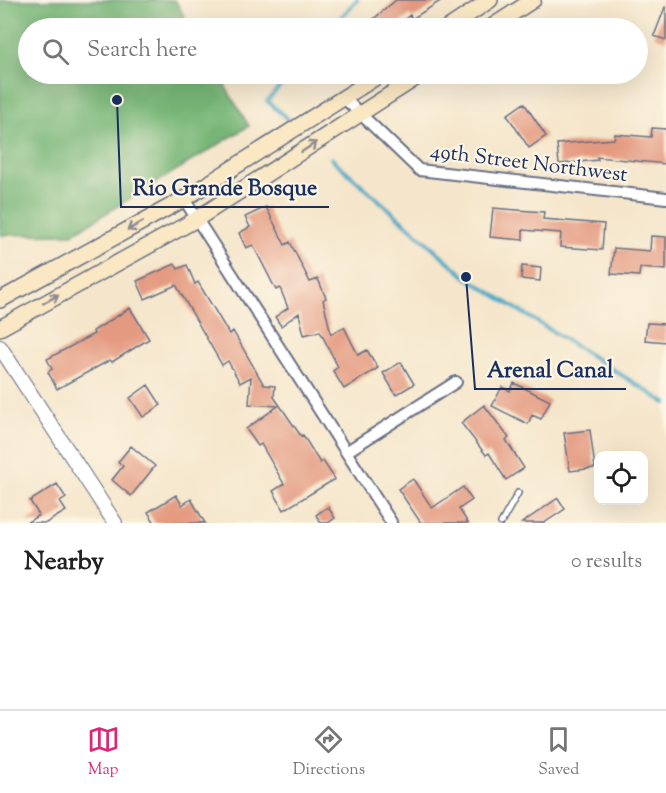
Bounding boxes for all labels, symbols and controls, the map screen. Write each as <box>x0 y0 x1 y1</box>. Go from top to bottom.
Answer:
search box <box>18 18 648 84</box>
icon: search <box>39 35 72 68</box>
text: Search here <box>87 35 197 67</box>
street label: 49th Street Northwest <box>428 137 629 191</box>
one-way arrow <box>300 140 317 152</box>
callout: Rio Grande Bosque <box>121 167 329 207</box>
text: Rio Grande Bosque <box>133 174 317 206</box>
one-way arrow <box>127 220 144 232</box>
one-way arrow <box>42 293 59 305</box>
callout: Arenal Canal <box>475 349 626 389</box>
text: Arenal Canal <box>487 356 614 388</box>
map controls <box>594 451 648 505</box>
button: locate <box>594 451 648 505</box>
text: Nearby <box>24 544 104 581</box>
text: 0 results <box>571 548 642 577</box>
tab: Map <box>87 723 120 782</box>
tab: Directions <box>293 723 365 782</box>
tab: Saved <box>538 723 579 782</box>

